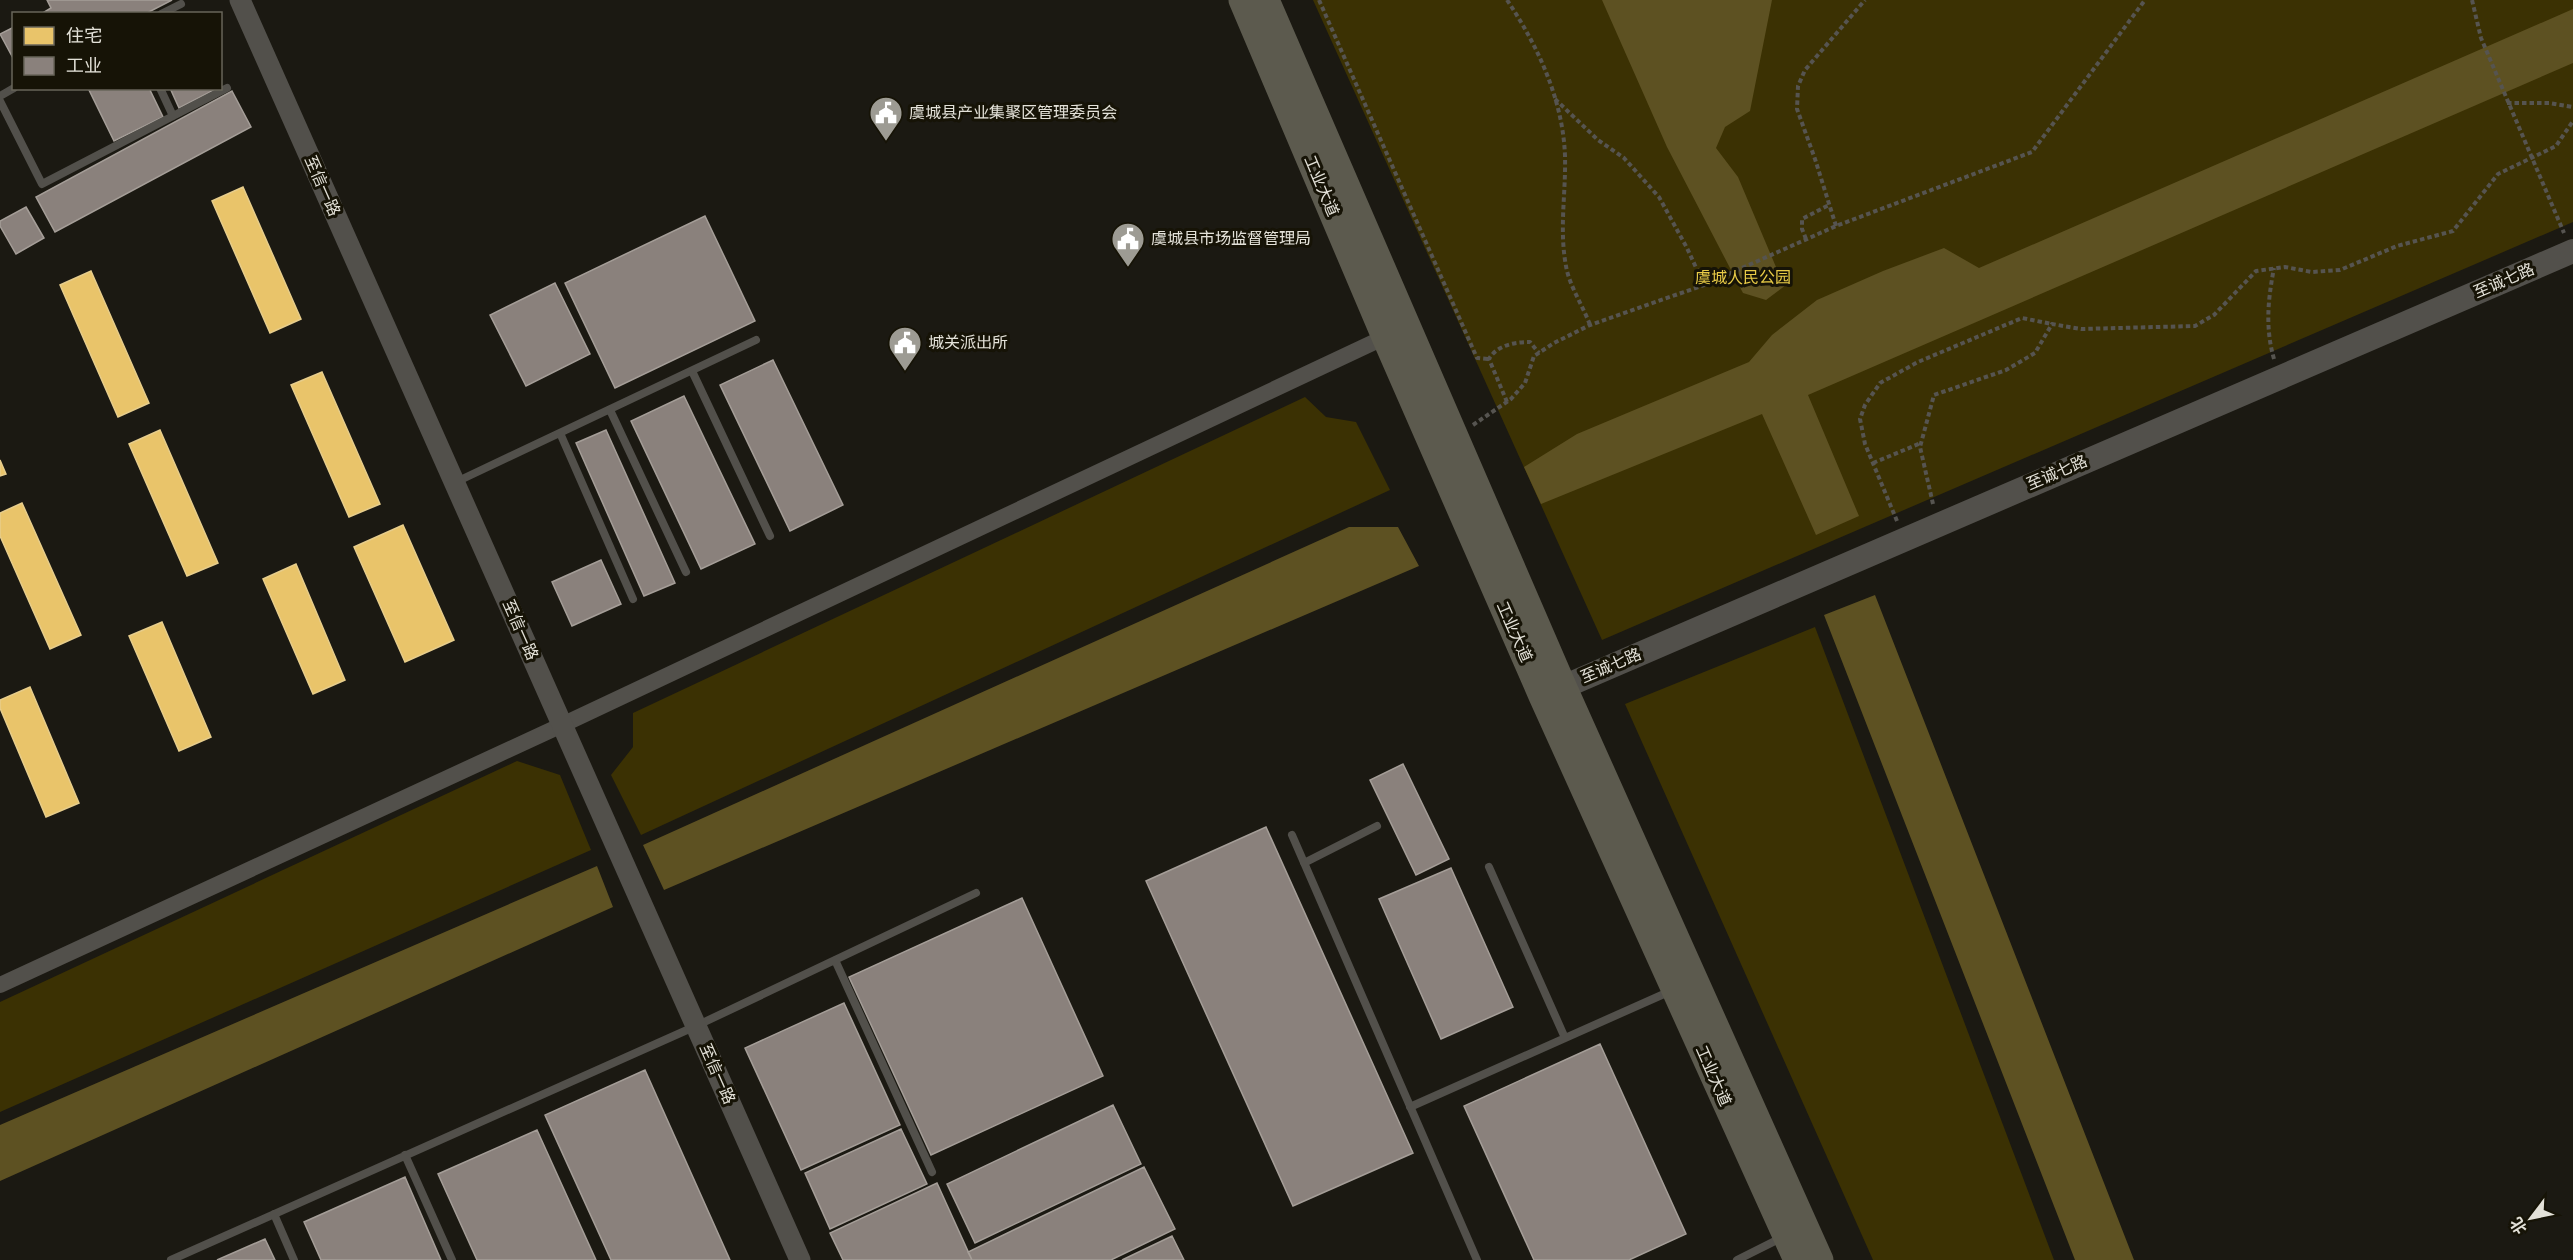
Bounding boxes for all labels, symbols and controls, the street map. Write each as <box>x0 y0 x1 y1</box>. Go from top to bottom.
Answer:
legend <box>12 12 222 90</box>
text: 住宅 <box>66 24 102 49</box>
text: 工业 <box>66 54 102 79</box>
public building icon: 虞城县产业集聚区管理委员会 <box>868 95 904 142</box>
place label: 虞城县产业集聚区管理委员会 <box>909 102 1117 124</box>
street label: 至信一路 <box>299 152 345 220</box>
street label: 工业大道 <box>1298 152 1344 220</box>
public building icon: 虞城县市场监督管理局 <box>1110 221 1146 268</box>
place label: 虞城县市场监督管理局 <box>1151 228 1311 250</box>
street label: 至诚七路 <box>2470 258 2538 304</box>
park label: 虞城人民公园 <box>1695 267 1791 289</box>
public building icon: 城关派出所 <box>887 325 923 372</box>
place label: 城关派出所 <box>928 332 1008 354</box>
street label: 至诚七路 <box>2023 450 2091 496</box>
street label: 至信一路 <box>497 596 543 664</box>
street label: 工业大道 <box>1491 598 1537 666</box>
street label: 至诚七路 <box>1577 643 1645 689</box>
street label: 至信一路 <box>694 1040 740 1108</box>
street label: 工业大道 <box>1690 1042 1736 1110</box>
north arrow <box>2501 1188 2561 1248</box>
text: 北 <box>2506 1213 2533 1238</box>

